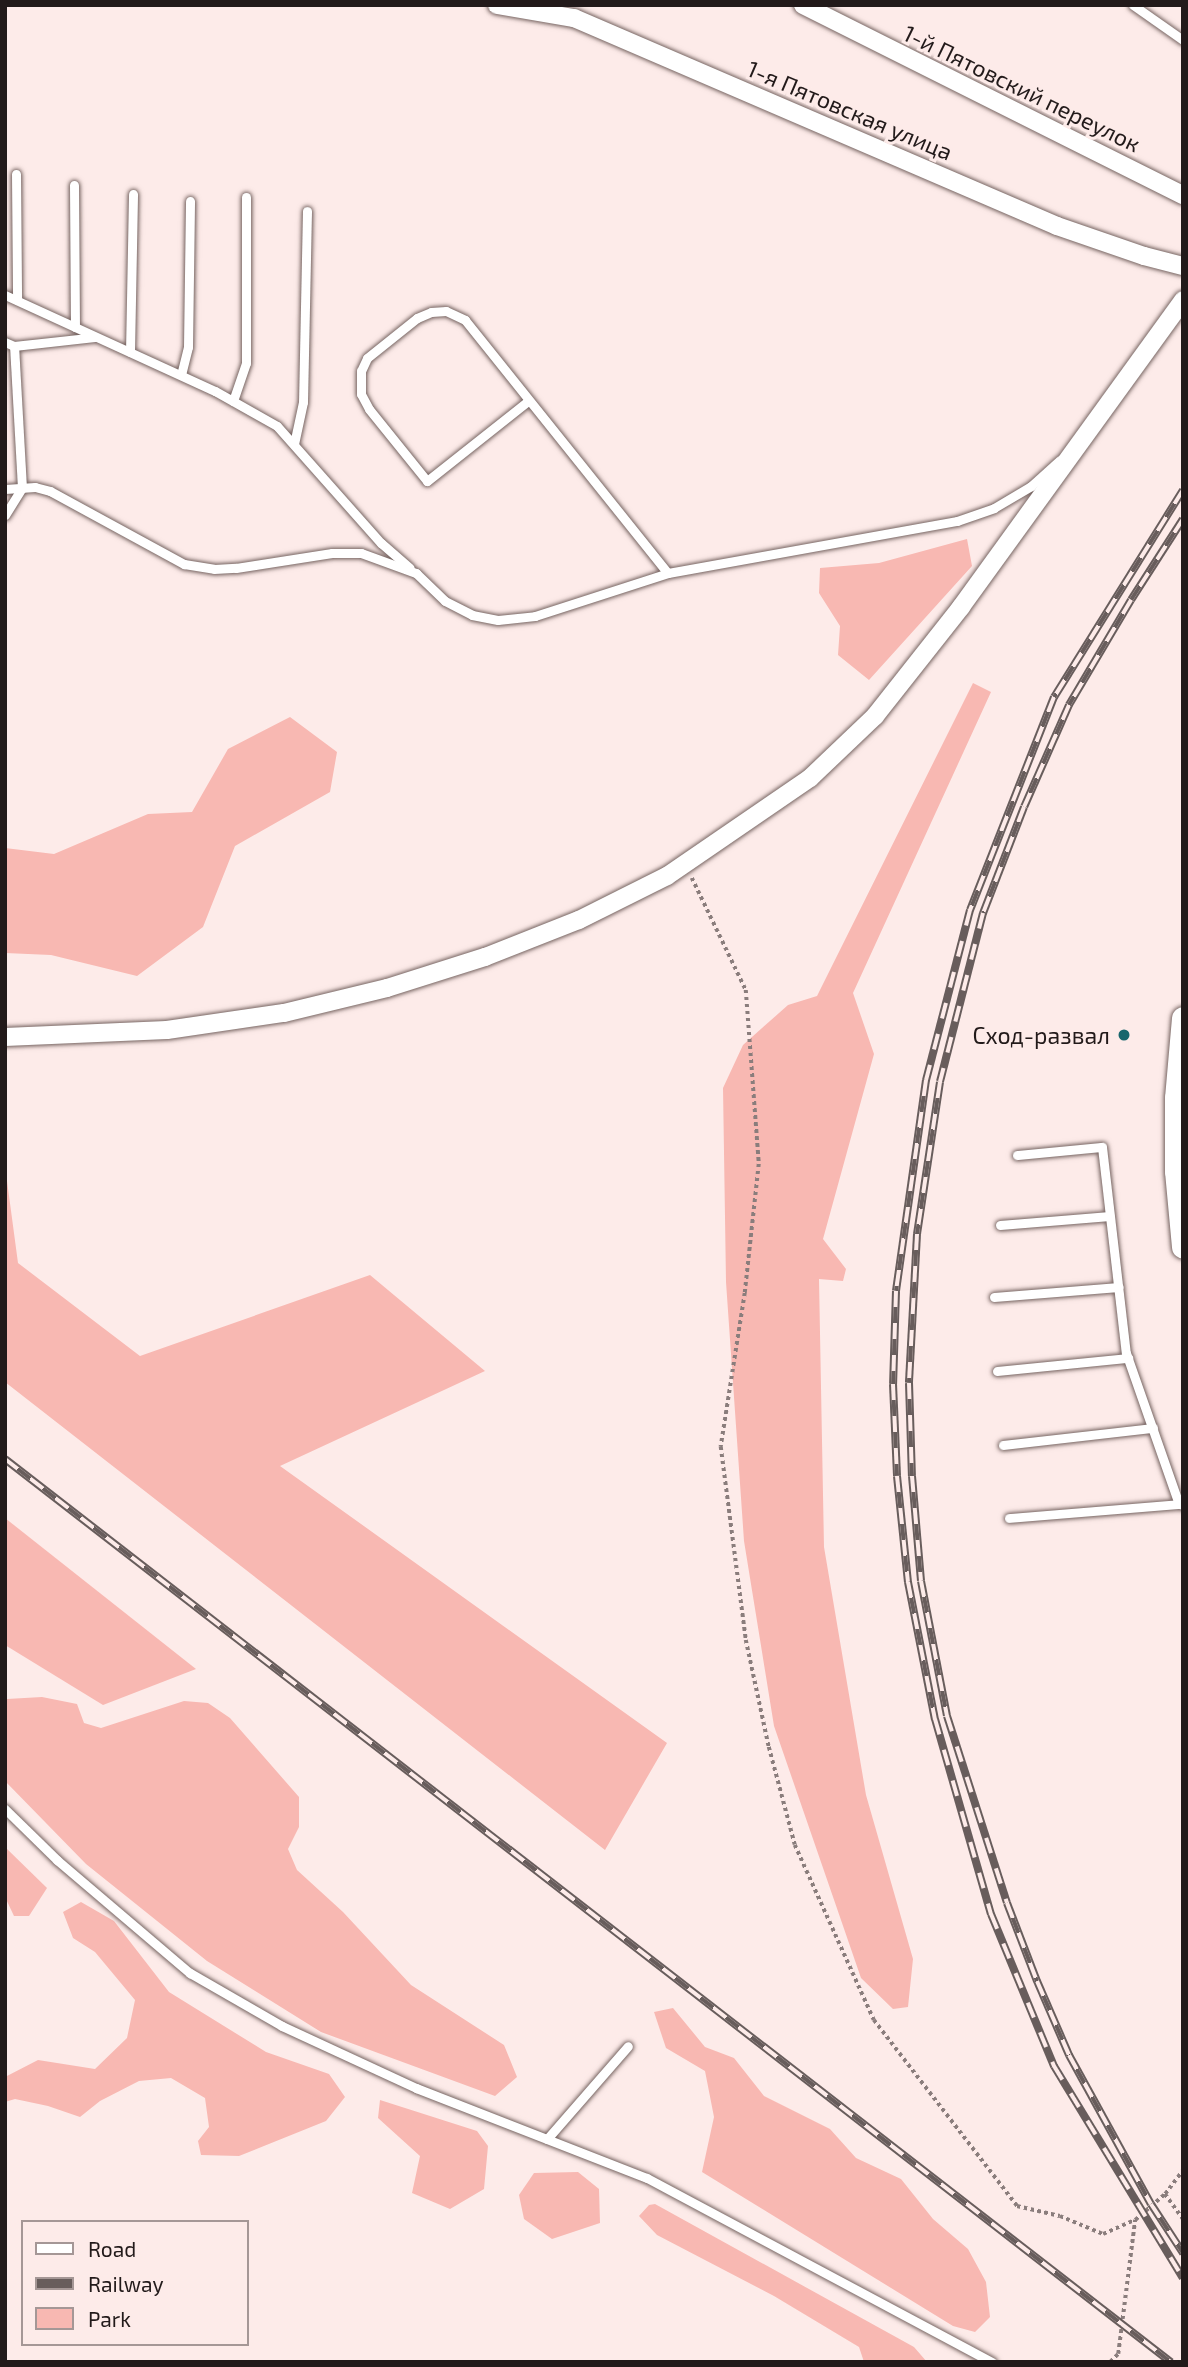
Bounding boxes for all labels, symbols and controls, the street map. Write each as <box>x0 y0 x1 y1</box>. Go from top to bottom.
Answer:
street label: 1-й Пятовский переулок <box>899 19 1145 157</box>
street label: 1-я Пятовская улица <box>743 54 957 166</box>
place label: Сход-развал <box>972 1021 1110 1049</box>
marker: Сход-развал <box>1116 1027 1132 1043</box>
legend <box>21 2220 248 2346</box>
text: Road <box>88 2236 136 2261</box>
text: Railway <box>88 2271 164 2296</box>
text: Park <box>88 2306 131 2331</box>

